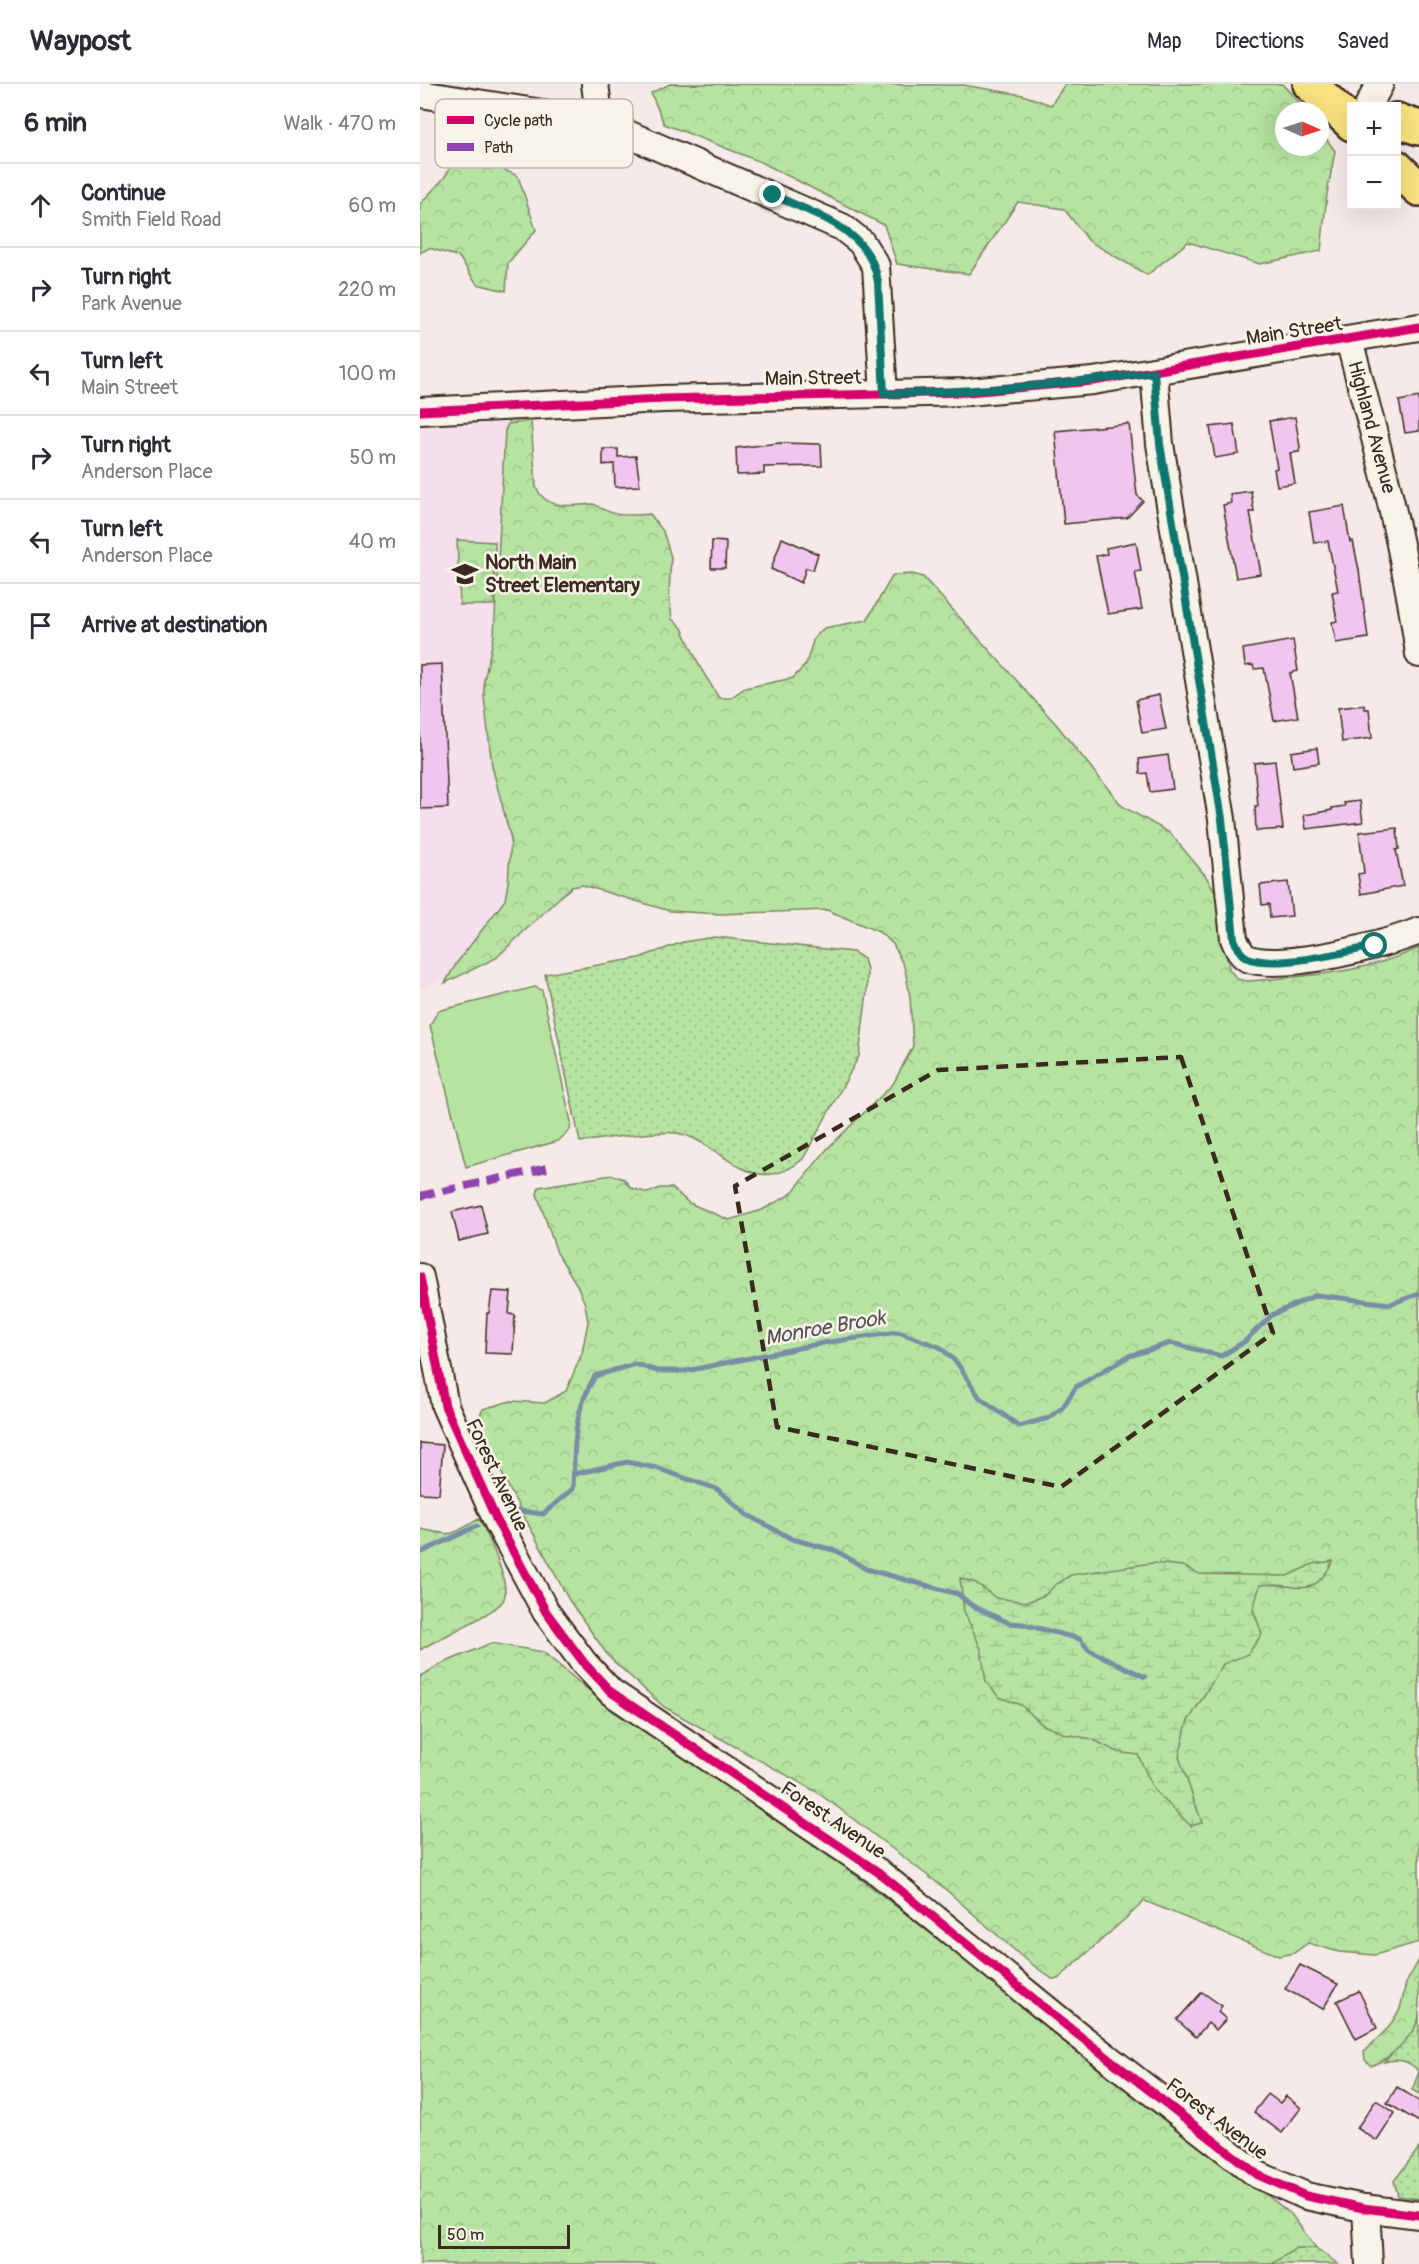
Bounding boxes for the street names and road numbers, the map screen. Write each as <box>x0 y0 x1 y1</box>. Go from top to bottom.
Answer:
street label: Main Street <box>1244 311 1345 351</box>
street label: Highland Avenue <box>1342 358 1402 496</box>
street label: Main Street <box>764 365 863 391</box>
street label: Forest Avenue <box>460 1415 534 1535</box>
street label: Forest Avenue <box>776 1776 890 1864</box>
street label: Forest Avenue <box>1161 2073 1273 2166</box>

